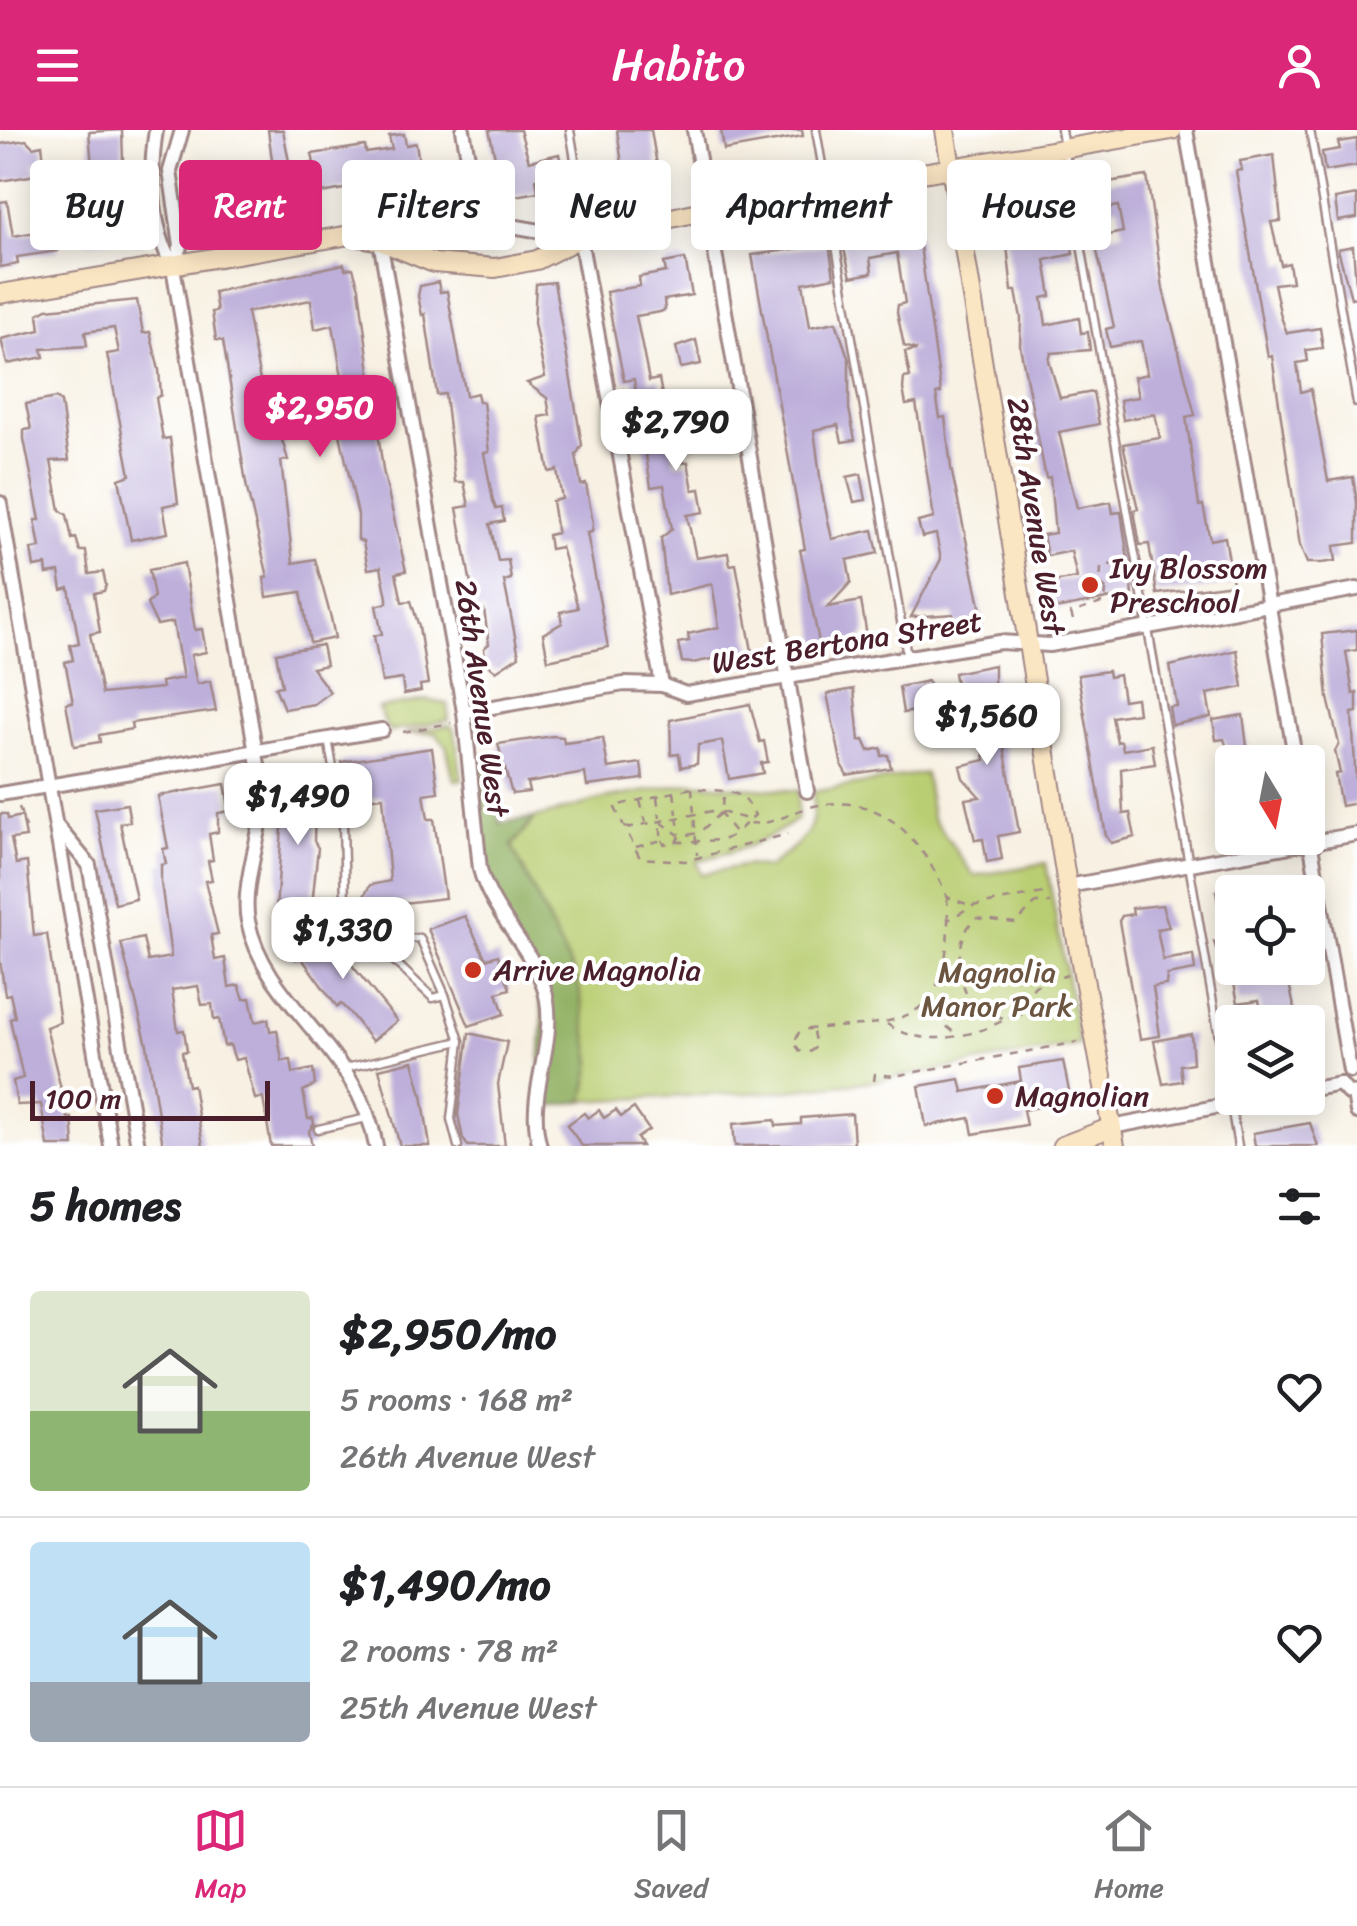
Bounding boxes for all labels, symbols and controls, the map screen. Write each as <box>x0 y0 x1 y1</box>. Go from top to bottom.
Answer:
text: Habito <box>612 25 745 105</box>
icon: menu <box>30 38 85 93</box>
icon: person <box>1272 38 1327 93</box>
chip: Buy <box>30 160 159 250</box>
chip: Rent <box>179 160 322 250</box>
chip: Filters <box>342 160 515 250</box>
chip: New <box>535 160 671 250</box>
chip: Apartment <box>691 160 927 250</box>
chip: House <box>947 160 1111 250</box>
pin: $2,950 <box>239 375 401 460</box>
text: $2,950 <box>266 379 374 436</box>
pin: $2,790 <box>595 389 757 474</box>
text: $2,790 <box>623 393 729 450</box>
street label: 28th Avenue West <box>991 393 1082 641</box>
place label: Ivy Blossom Preschool <box>1109 541 1268 629</box>
marker: Ivy Blossom Preschool <box>1079 574 1101 596</box>
street label: 26th Avenue West <box>439 576 526 822</box>
street label: West Bertona Street <box>708 594 986 690</box>
pin: $1,560 <box>906 683 1068 768</box>
text: $1,560 <box>936 687 1038 744</box>
north arrow <box>1215 745 1325 855</box>
map controls <box>1215 745 1325 1115</box>
pin: $1,490 <box>217 763 379 848</box>
text: $1,490 <box>246 767 350 824</box>
button: locate <box>1215 875 1325 985</box>
pin: $1,330 <box>262 897 424 982</box>
text: $1,330 <box>293 901 393 958</box>
place label: Arrive Magnolia <box>492 943 701 997</box>
park label: Magnolia Manor Park <box>921 945 1074 1033</box>
marker: Arrive Magnolia <box>462 959 484 981</box>
button: layers <box>1215 1005 1325 1115</box>
place label: Magnolian <box>1015 1069 1149 1123</box>
text: 100 m <box>45 1074 121 1123</box>
scale bar <box>30 1076 270 1120</box>
marker: Magnolian <box>984 1085 1006 1107</box>
text: 5 homes <box>30 1169 181 1243</box>
icon: filters <box>1272 1179 1327 1234</box>
text: $2,950/mo <box>340 1297 556 1371</box>
icon: home <box>110 1331 230 1451</box>
icon: heart <box>1272 1364 1327 1419</box>
text: 5 rooms · 168 m² <box>340 1371 573 1428</box>
text: 26th Avenue West <box>340 1428 595 1485</box>
text: $1,490/mo <box>340 1548 551 1622</box>
icon: home <box>110 1582 230 1702</box>
icon: heart <box>1272 1615 1327 1670</box>
text: 2 rooms · 78 m² <box>340 1622 558 1679</box>
text: 25th Avenue West <box>340 1679 596 1736</box>
tab: Map <box>193 1803 248 1912</box>
tab: Saved <box>634 1803 708 1912</box>
tab: Home <box>1094 1803 1164 1912</box>

